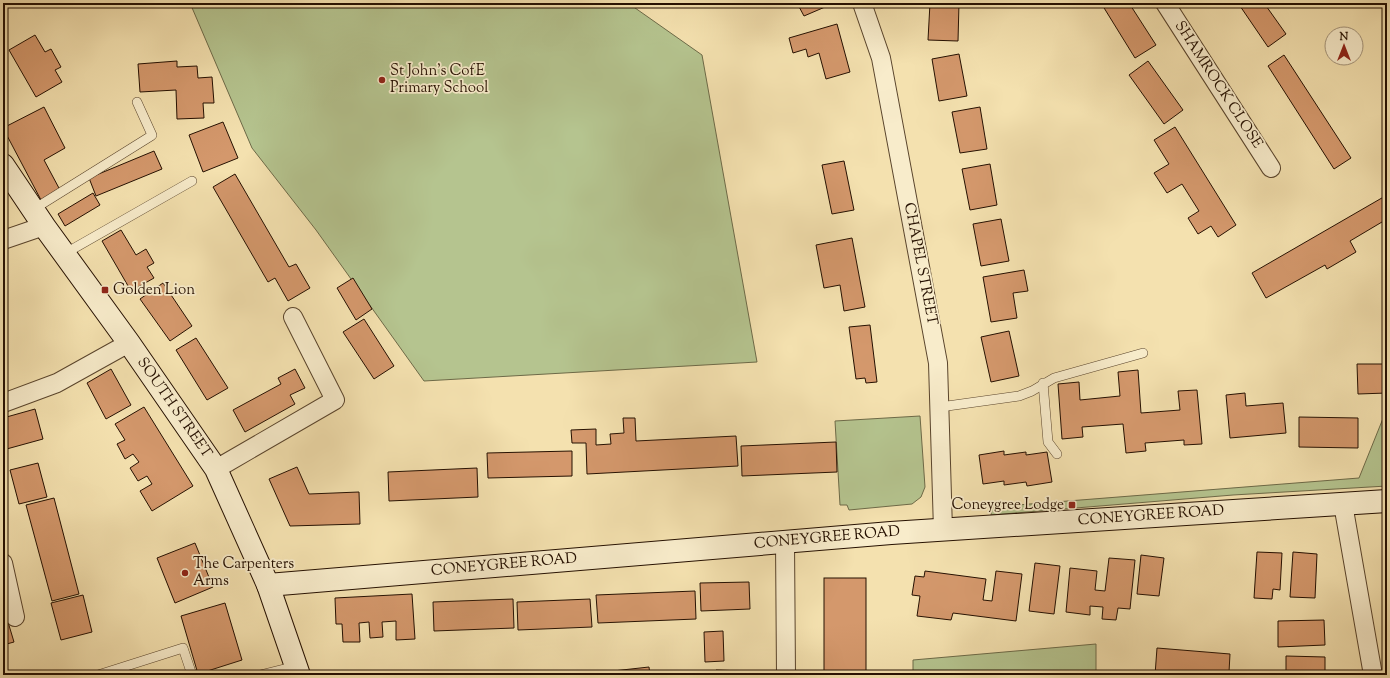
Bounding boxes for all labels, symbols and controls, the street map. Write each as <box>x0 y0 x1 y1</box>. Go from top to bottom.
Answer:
street label: SHAMROCK CLOSE <box>1169 17 1267 153</box>
north arrow <box>1324 26 1364 66</box>
text: N <box>1339 29 1349 45</box>
place label: St John's CofE Primary School <box>390 61 488 99</box>
marker: St John's CofE Primary School <box>377 75 387 85</box>
street label: CHAPEL STREET <box>898 201 942 328</box>
place label: Golden Lion <box>113 280 195 301</box>
marker: Golden Lion <box>100 285 110 295</box>
street label: SOUTH STREET <box>131 353 217 463</box>
place label: Coneygree Lodge <box>952 495 1064 516</box>
marker: Coneygree Lodge <box>1067 500 1077 510</box>
street label: CONEYGREE ROAD <box>1077 500 1225 532</box>
street label: CONEYGREE ROAD <box>753 521 901 555</box>
street label: CONEYGREE ROAD <box>430 548 578 582</box>
place label: The Carpenters Arms <box>193 554 294 592</box>
marker: The Carpenters Arms <box>180 568 190 578</box>

